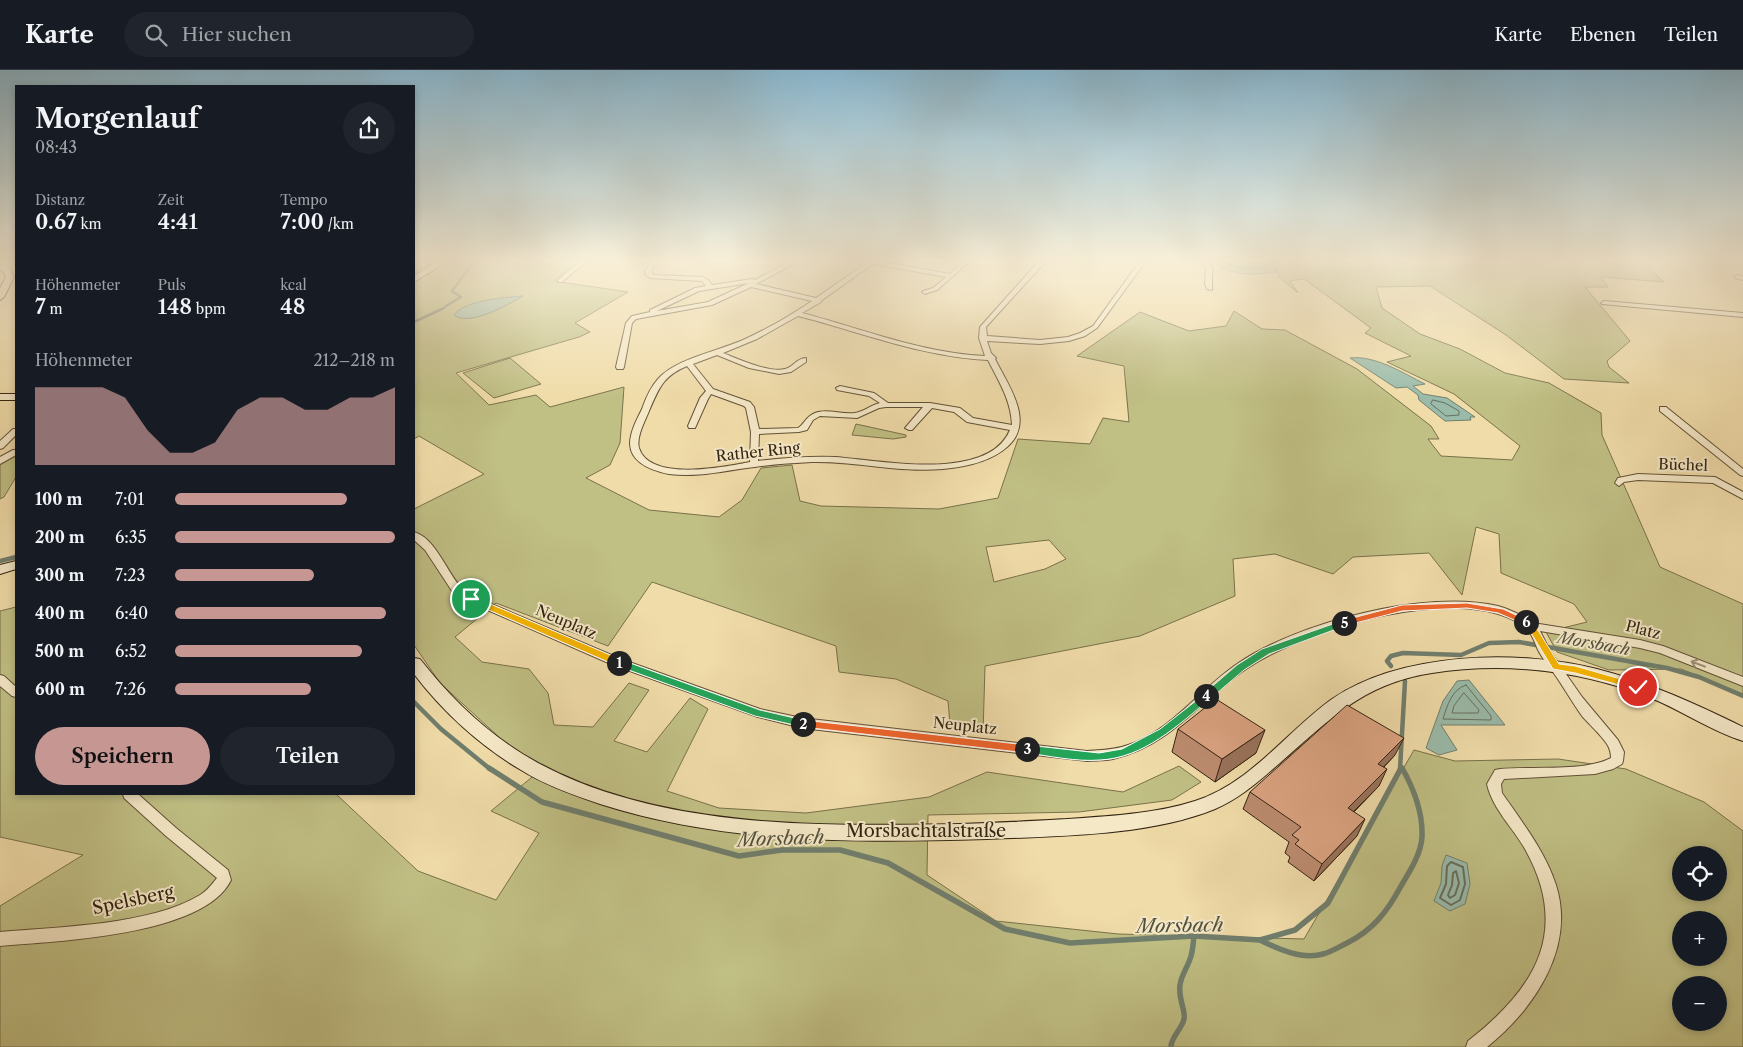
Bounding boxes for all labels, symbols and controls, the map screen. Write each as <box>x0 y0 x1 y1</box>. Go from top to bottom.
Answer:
search box <box>124 12 474 57</box>
text: Karte <box>25 20 94 49</box>
icon: search <box>142 21 170 49</box>
text: Hier suchen <box>182 23 292 46</box>
text: Karte <box>1494 24 1542 46</box>
text: Ebenen <box>1570 24 1636 46</box>
text: Teilen <box>1664 24 1718 46</box>
text: Morgenlauf <box>35 101 199 135</box>
button: share <box>343 102 395 154</box>
text: 08:43 <box>35 137 77 157</box>
text: Distanz <box>35 191 85 209</box>
text: Zeit <box>158 191 184 209</box>
text: Tempo <box>280 191 328 209</box>
text: 0.67 <box>35 209 77 234</box>
text: 4:41 <box>158 209 198 234</box>
text: 7:00 <box>280 209 324 234</box>
text: km <box>77 215 102 233</box>
text: /km <box>324 215 354 233</box>
text: Höhenmeter <box>35 276 120 294</box>
text: Puls <box>158 276 186 294</box>
text: kcal <box>280 276 307 294</box>
text: 7 <box>35 294 46 319</box>
text: 148 <box>158 294 192 319</box>
text: 48 <box>280 294 305 319</box>
text: m <box>46 300 63 318</box>
text: bpm <box>192 300 226 318</box>
text: Höhenmeter <box>35 350 132 370</box>
text: 212–218 m <box>313 350 395 370</box>
street label: Rather Ring <box>715 438 801 465</box>
street label: Büchel <box>1658 454 1709 475</box>
text: 100 m <box>35 489 82 509</box>
text: 7:01 <box>115 489 144 509</box>
text: 200 m <box>35 527 85 547</box>
text: 6:35 <box>115 527 146 547</box>
text: 300 m <box>35 565 84 585</box>
text: 7:23 <box>115 565 145 585</box>
pin <box>450 578 492 620</box>
icon: arrive <box>457 585 485 613</box>
street label: Neuplatz <box>533 600 600 643</box>
text: 400 m <box>35 603 85 623</box>
text: 6:40 <box>115 603 148 623</box>
pin: 5 <box>1332 610 1356 636</box>
pin: 6 <box>1514 610 1538 634</box>
text: 6 <box>1522 613 1531 631</box>
text: 5 <box>1341 614 1348 632</box>
street label: Platz <box>1624 616 1663 643</box>
water label: Morsbach <box>1554 626 1632 659</box>
text: 500 m <box>35 641 84 661</box>
text: 6:52 <box>115 641 147 661</box>
pin: 1 <box>606 650 632 676</box>
text: 1 <box>616 654 623 672</box>
one-way arrow <box>1691 659 1706 668</box>
pin <box>1617 666 1659 708</box>
icon: check <box>1624 673 1652 701</box>
text: 600 m <box>35 679 85 699</box>
text: 7:26 <box>115 679 146 699</box>
pin: 4 <box>1194 684 1218 708</box>
text: 4 <box>1202 687 1211 705</box>
pin: 2 <box>790 712 816 736</box>
street label: Neuplatz <box>932 713 998 738</box>
text: 2 <box>799 715 808 733</box>
button: Speichern <box>35 727 210 785</box>
button: Teilen <box>220 727 395 785</box>
pin: 3 <box>1014 736 1040 762</box>
text: 3 <box>1024 740 1031 758</box>
street label: Morsbachtalstraße <box>846 820 1006 842</box>
water label: Morsbach <box>735 825 825 852</box>
map controls <box>1672 846 1727 1031</box>
button: locate <box>1672 846 1727 901</box>
street label: Spelsberg <box>90 881 176 919</box>
button: + <box>1672 911 1727 966</box>
water label: Morsbach <box>1134 913 1224 938</box>
button: − <box>1672 976 1727 1031</box>

